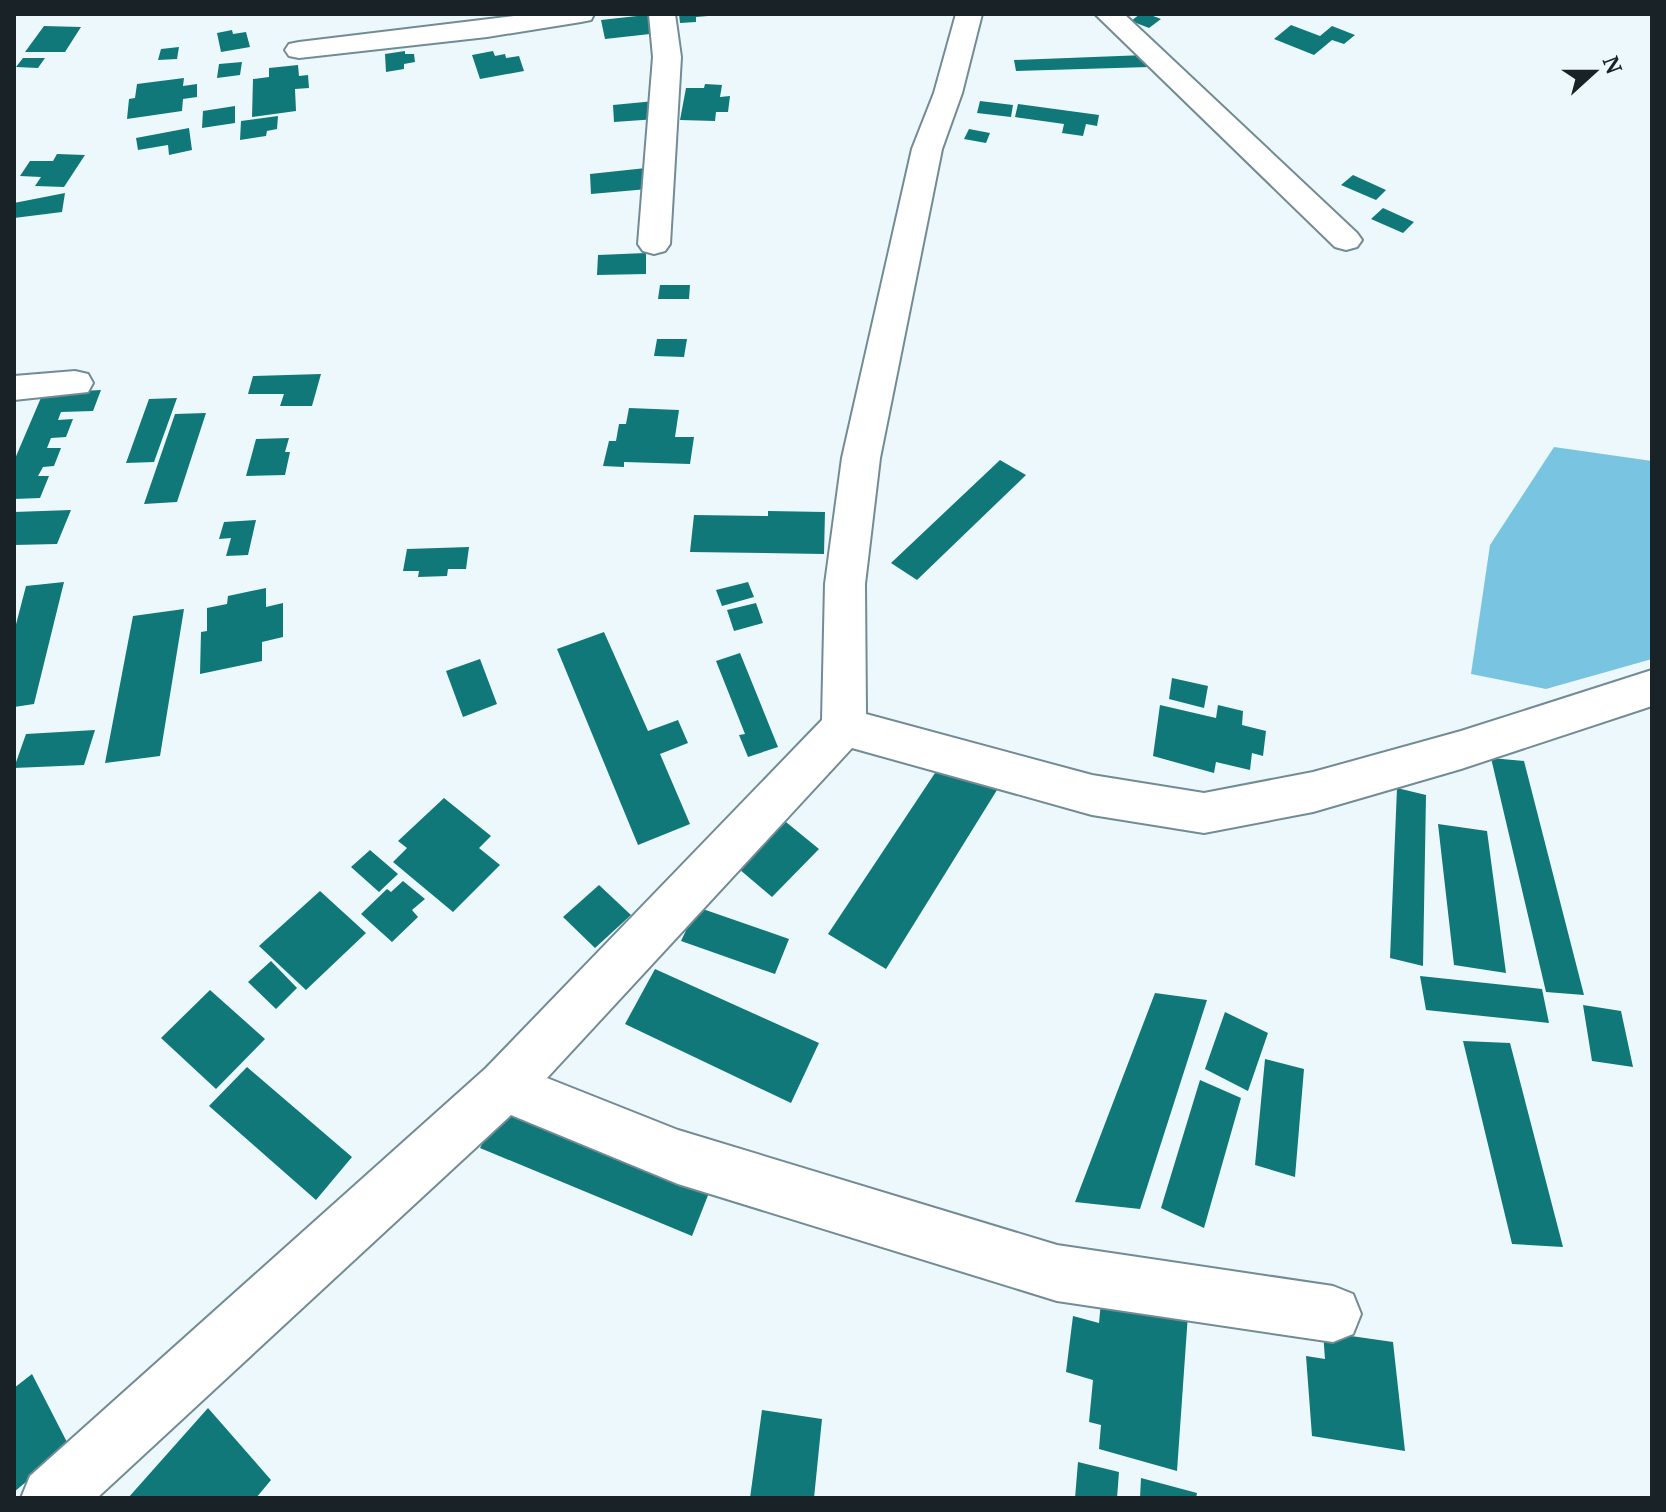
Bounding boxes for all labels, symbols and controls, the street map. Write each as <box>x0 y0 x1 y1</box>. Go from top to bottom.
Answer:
north arrow <box>1554 32 1634 112</box>
text: N <box>1597 52 1630 78</box>

